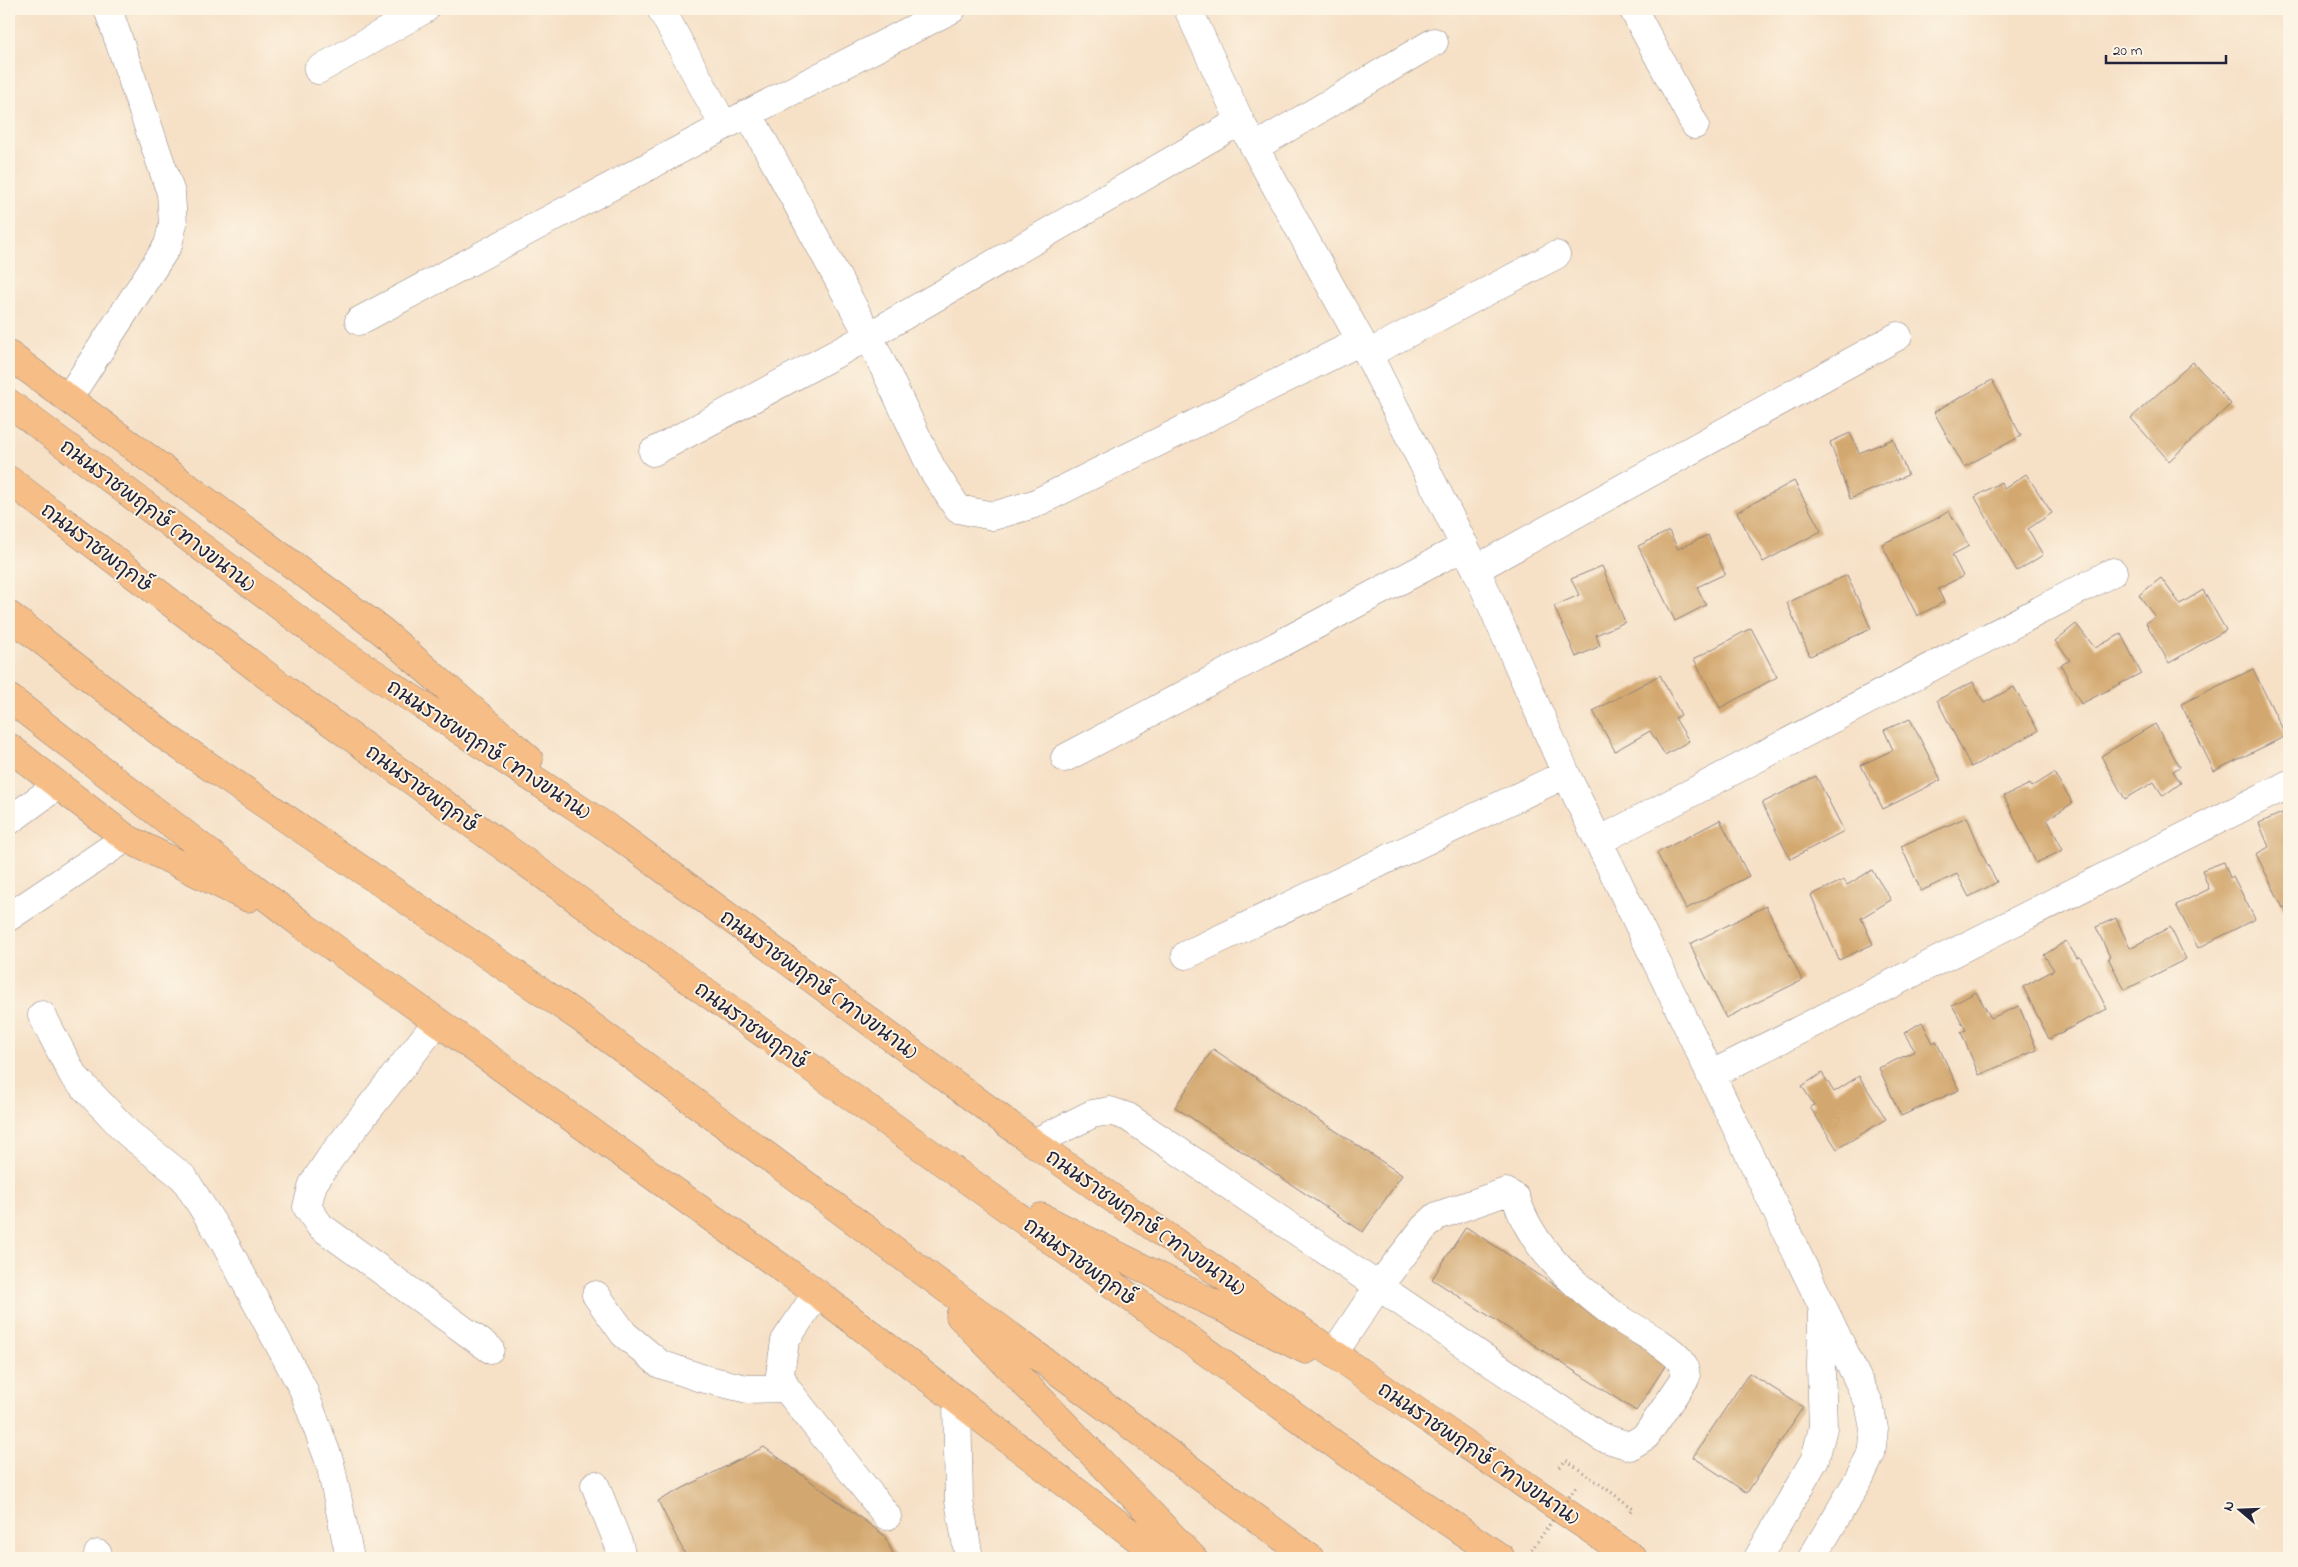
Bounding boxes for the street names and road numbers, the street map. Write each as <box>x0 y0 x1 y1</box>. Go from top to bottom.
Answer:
street label: ถนนราชพฤกษ์ (ทางขนาน) <box>55 433 261 597</box>
street label: ถนนราชพฤกษ์ <box>36 497 158 597</box>
street label: ถนนราชพฤกษ์ (ทางขนาน) <box>382 674 596 824</box>
street label: ถนนราชพฤกษ์ <box>361 739 483 837</box>
street label: ถนนราชพฤกษ์ (ทางขนาน) <box>715 904 923 1064</box>
street label: ถนนราชพฤกษ์ <box>690 976 812 1074</box>
street label: ถนนราชพฤกษ์ (ทางขนาน) <box>1041 1143 1251 1301</box>
street label: ถนนราชพฤกษ์ <box>1019 1212 1141 1310</box>
street label: ถนนราชพฤกษ์ (ทางขนาน) <box>1371 1376 1585 1534</box>

